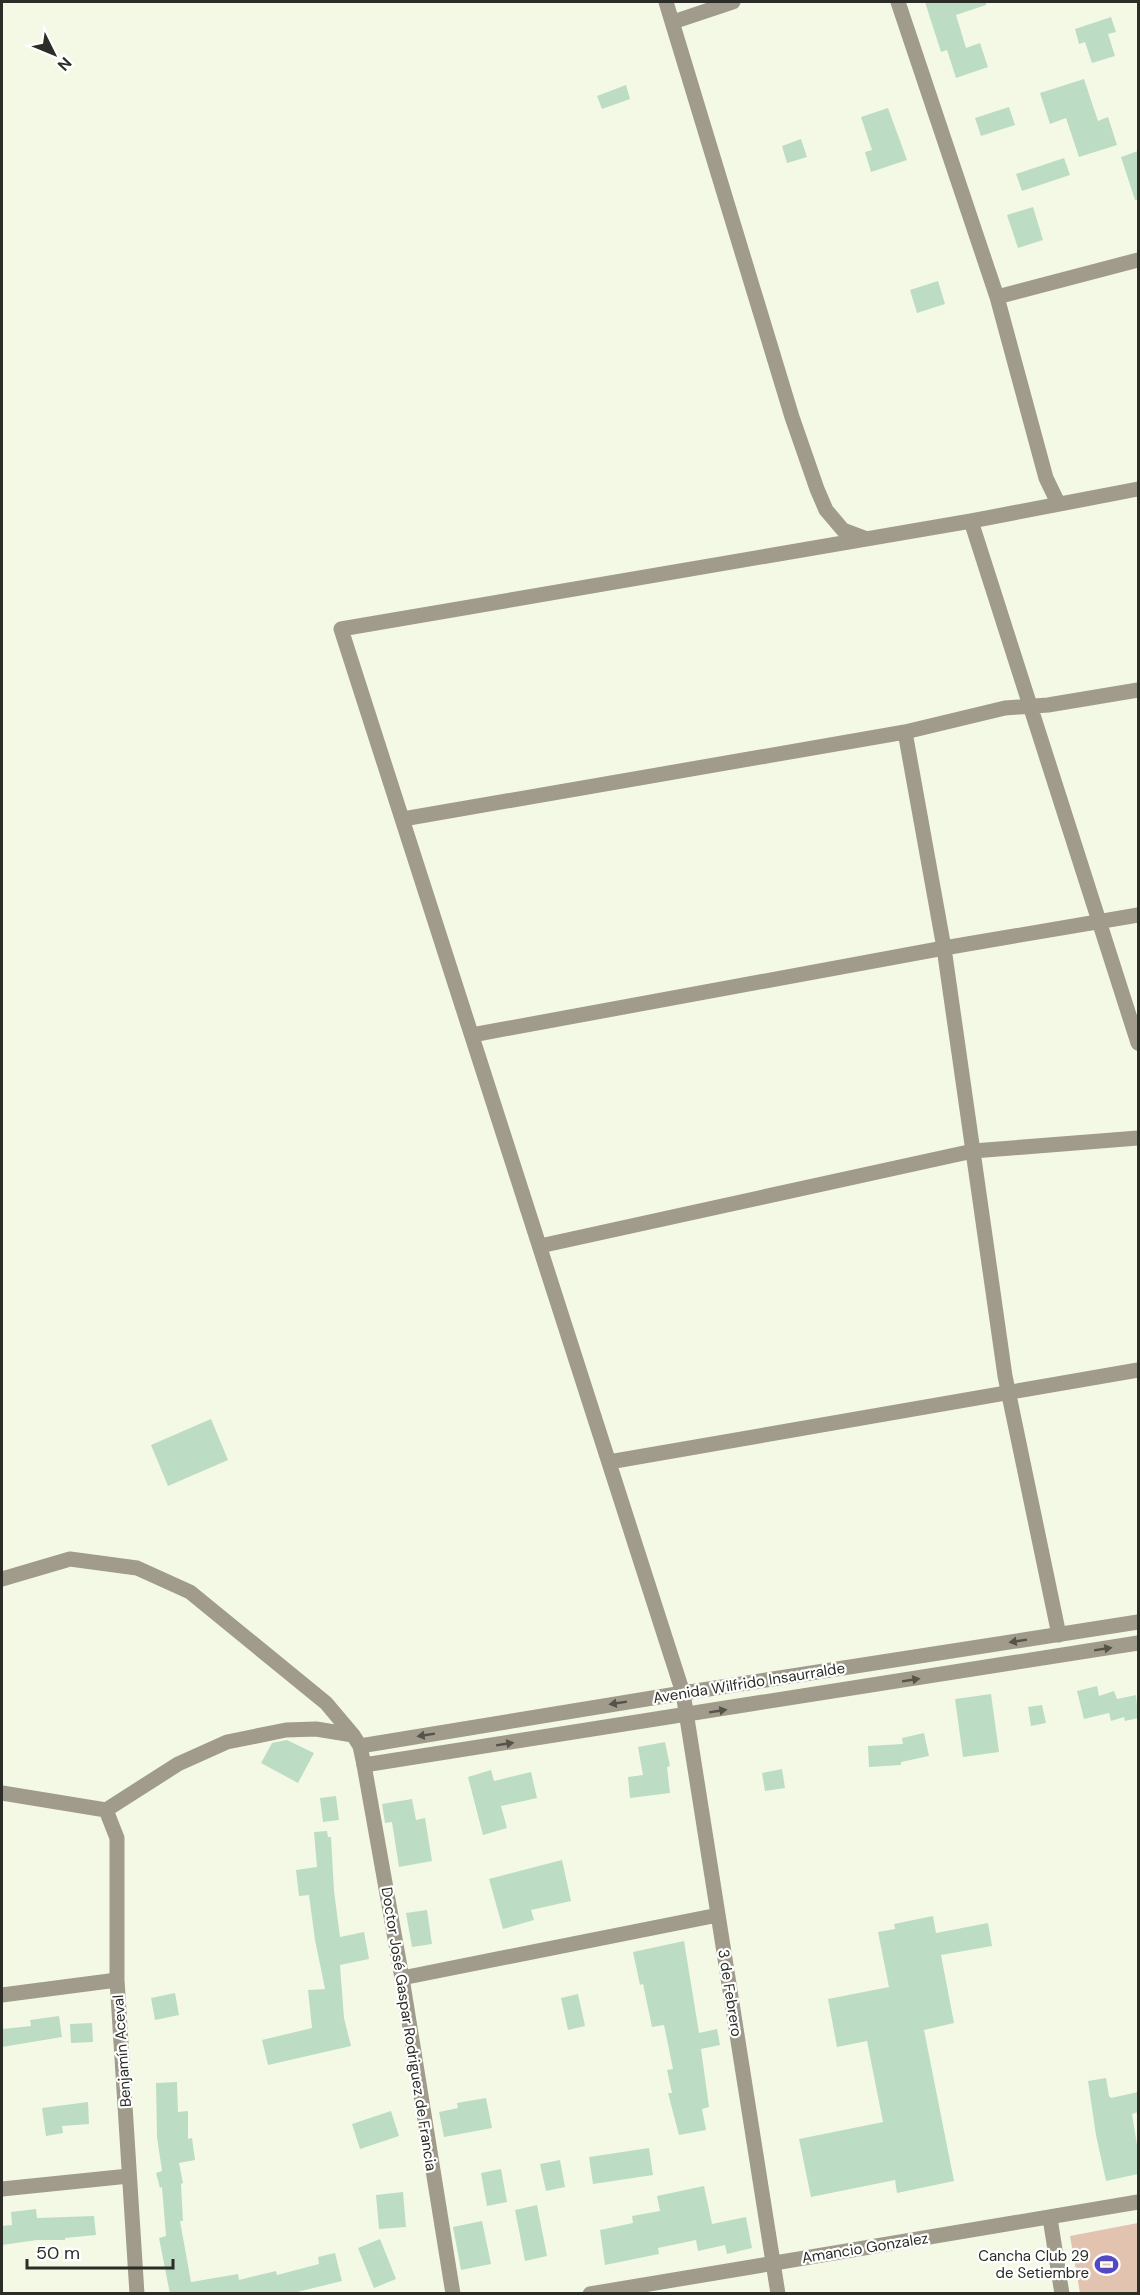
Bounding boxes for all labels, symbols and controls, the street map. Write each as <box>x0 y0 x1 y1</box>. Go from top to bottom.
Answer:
north arrow <box>24 24 84 84</box>
text: N <box>53 52 76 75</box>
one-way arrow <box>1009 1637 1028 1646</box>
one-way arrow <box>1094 1644 1113 1653</box>
street label: Avenida Wilfrido Insaurralde <box>652 1658 846 1708</box>
one-way arrow <box>902 1675 921 1684</box>
one-way arrow <box>609 1699 628 1708</box>
one-way arrow <box>709 1706 728 1715</box>
one-way arrow <box>416 1731 435 1740</box>
one-way arrow <box>496 1739 515 1748</box>
street label: Doctor José Gaspar Rodriguez de Francia <box>377 1886 441 2172</box>
street label: 3 de Febrero <box>713 1948 747 2038</box>
street label: Benjamín Aceval <box>108 1994 136 2108</box>
street label: Amancio Gonzalez <box>800 2228 930 2268</box>
scale bar <box>27 2232 172 2270</box>
text: 50 m <box>36 2241 80 2265</box>
place label: Cancha Club 29 de Setiembre <box>978 2246 1089 2283</box>
sports icon: Cancha Club 29 de Setiembre <box>1094 2252 1120 2278</box>

